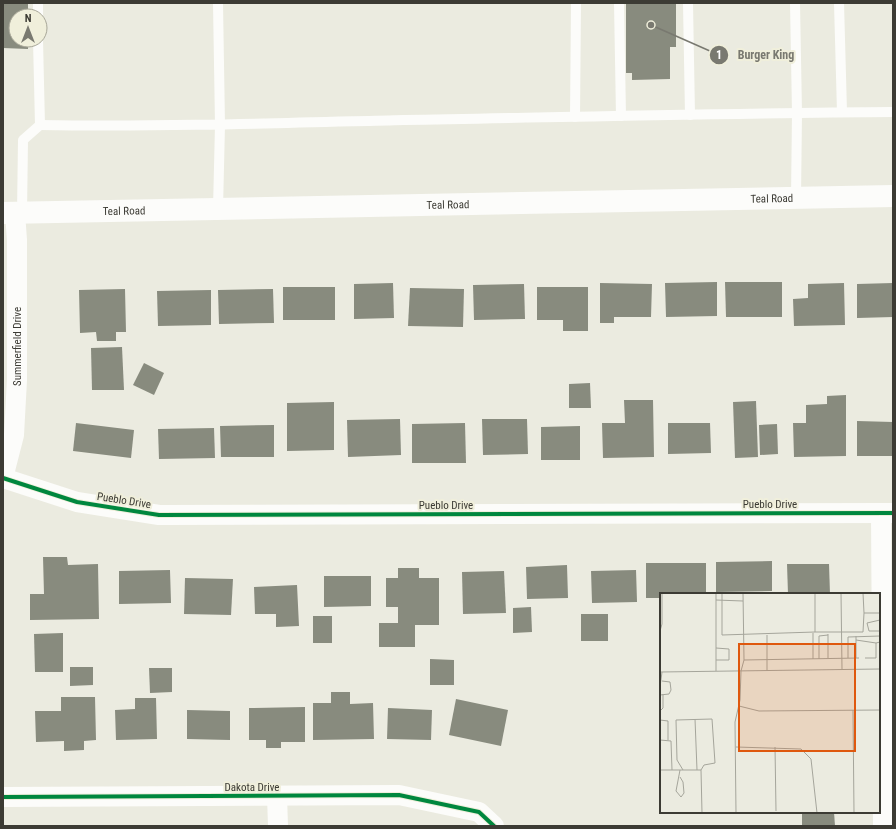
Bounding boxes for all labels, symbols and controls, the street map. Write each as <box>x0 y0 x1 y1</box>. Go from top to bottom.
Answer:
north arrow <box>8 8 48 48</box>
text: N <box>25 12 32 25</box>
callout: Burger King <box>709 43 802 67</box>
text: 1 <box>716 48 722 62</box>
text: Burger King <box>738 48 794 62</box>
street label: Teal Road <box>750 192 793 206</box>
street label: Teal Road <box>426 198 469 212</box>
street label: Teal Road <box>102 204 146 218</box>
street label: Summerfield Drive <box>11 307 24 386</box>
street label: Pueblo Drive <box>96 490 152 511</box>
street label: Pueblo Drive <box>743 498 797 511</box>
street label: Pueblo Drive <box>419 499 473 512</box>
inset map <box>660 593 880 813</box>
street label: Dakota Drive <box>224 781 280 794</box>

